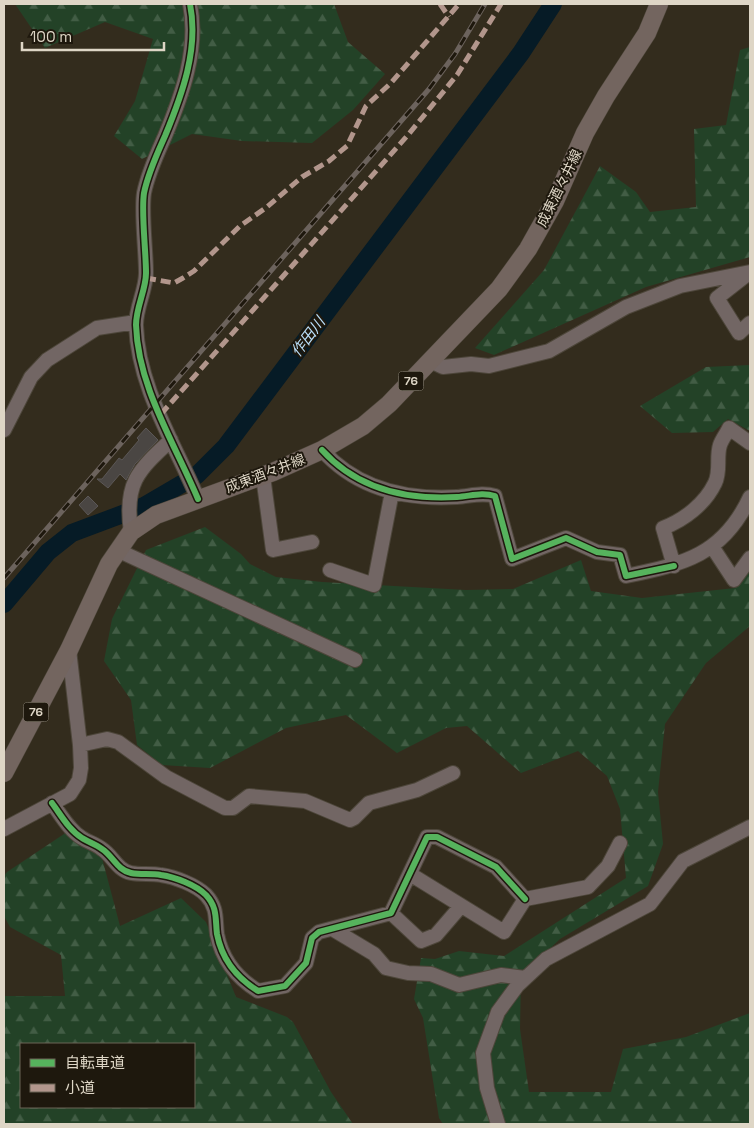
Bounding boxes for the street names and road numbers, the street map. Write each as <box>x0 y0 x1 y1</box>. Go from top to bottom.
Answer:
street label: 成東酒々井線 <box>532 146 586 230</box>
road number: 76 <box>398 372 424 391</box>
street label: 成東酒々井線 <box>223 450 307 496</box>
road number: 76 <box>24 702 48 722</box>

